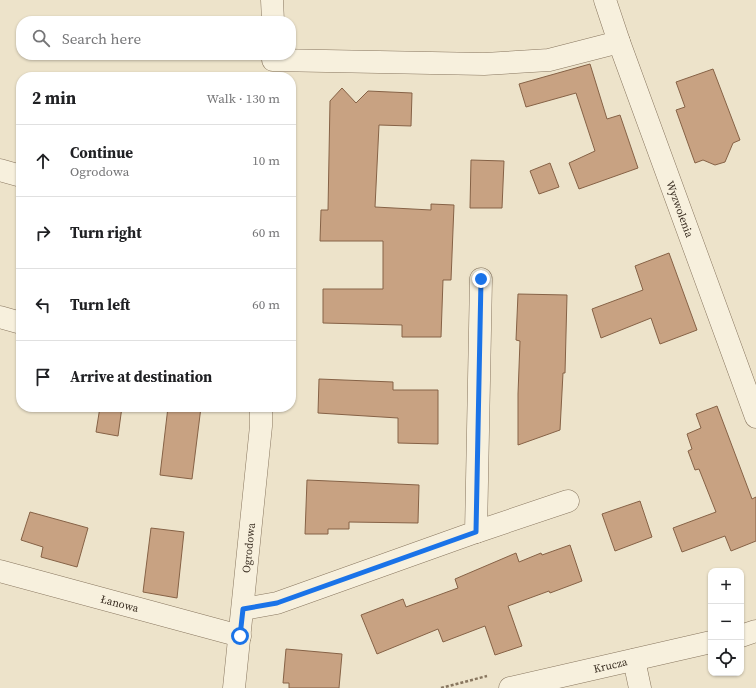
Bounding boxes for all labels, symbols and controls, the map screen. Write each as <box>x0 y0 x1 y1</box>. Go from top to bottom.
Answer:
search box <box>16 16 296 60</box>
icon: search <box>30 27 52 49</box>
text: Search here <box>62 28 141 49</box>
text: 2 min <box>32 86 76 110</box>
text: Walk · 130 m <box>207 90 280 107</box>
text: Continue <box>70 142 133 163</box>
icon: ahead <box>32 150 54 172</box>
text: 10 m <box>252 152 280 169</box>
text: Ogrodowa <box>70 163 129 180</box>
street label: Wyzwolenia <box>662 179 697 240</box>
icon: right <box>32 222 54 244</box>
text: Turn right <box>70 222 142 243</box>
text: 60 m <box>252 224 280 241</box>
route end <box>472 270 490 288</box>
icon: left <box>32 294 54 316</box>
text: Turn left <box>70 294 130 315</box>
text: 60 m <box>252 296 280 313</box>
icon: arrive <box>32 366 54 388</box>
text: Arrive at destination <box>70 366 212 387</box>
street label: Ogrodowa <box>239 522 259 574</box>
map controls <box>708 568 744 676</box>
button: + <box>708 568 744 604</box>
street label: Łanowa <box>99 592 141 616</box>
button: − <box>708 604 744 640</box>
route start <box>231 627 249 645</box>
button: locate <box>708 640 744 676</box>
street label: Krucza <box>592 654 629 677</box>

